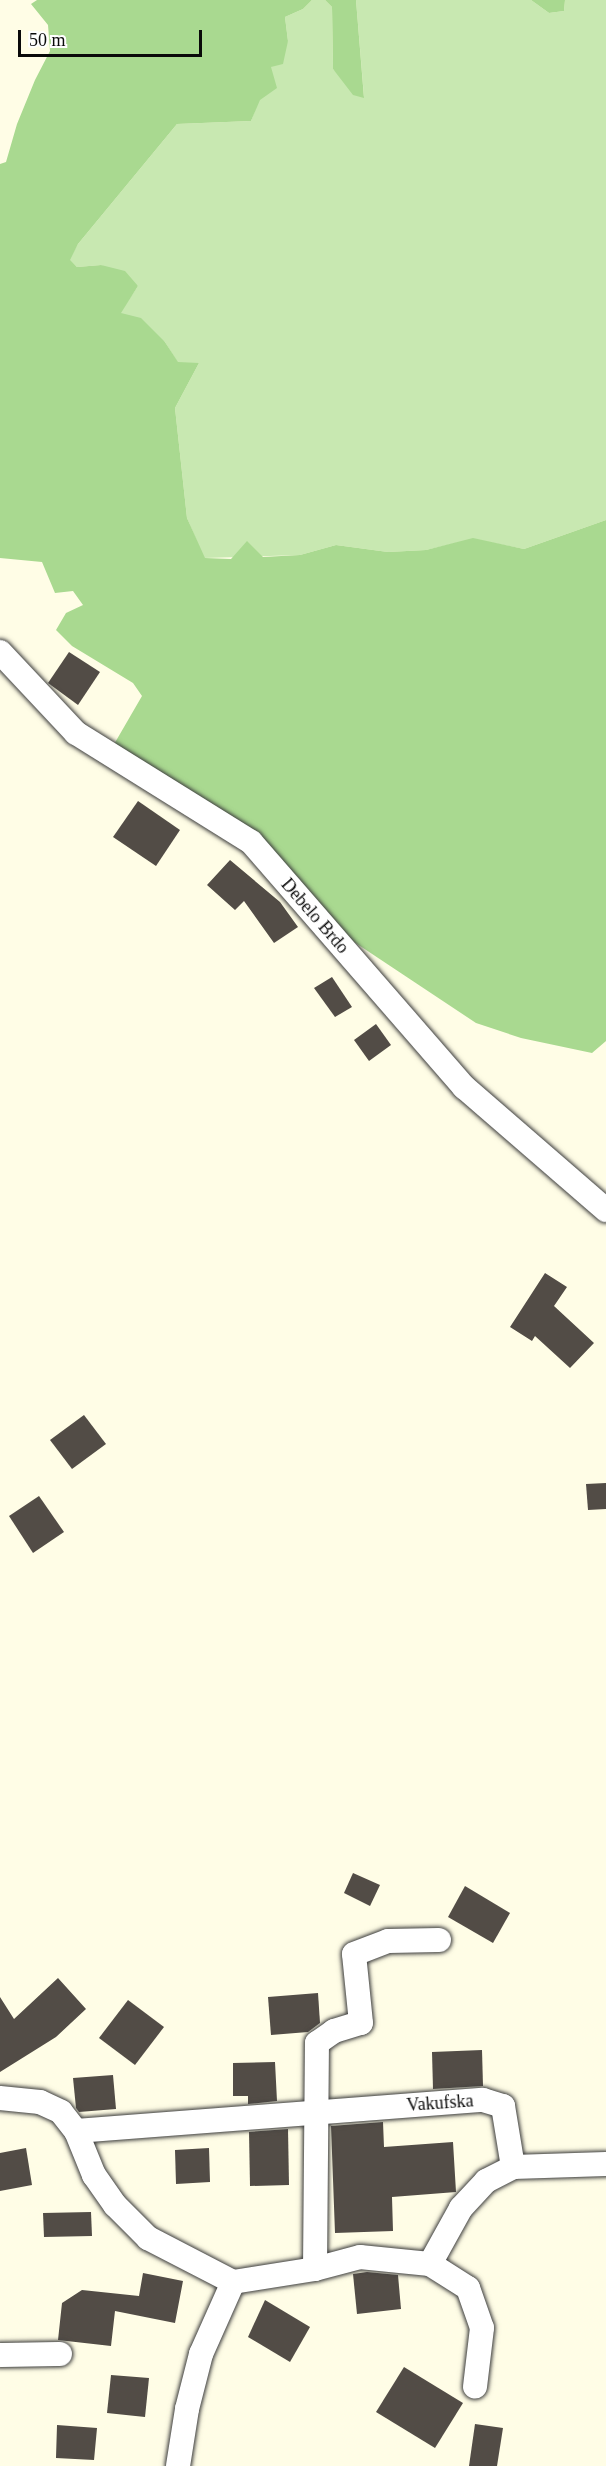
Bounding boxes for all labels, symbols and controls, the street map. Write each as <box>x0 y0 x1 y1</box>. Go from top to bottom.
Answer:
scale bar <box>21 18 206 56</box>
text: 50 m <box>29 30 66 50</box>
street label: Debelo Brdo <box>277 874 353 958</box>
street label: Vakufska <box>406 2090 474 2116</box>

